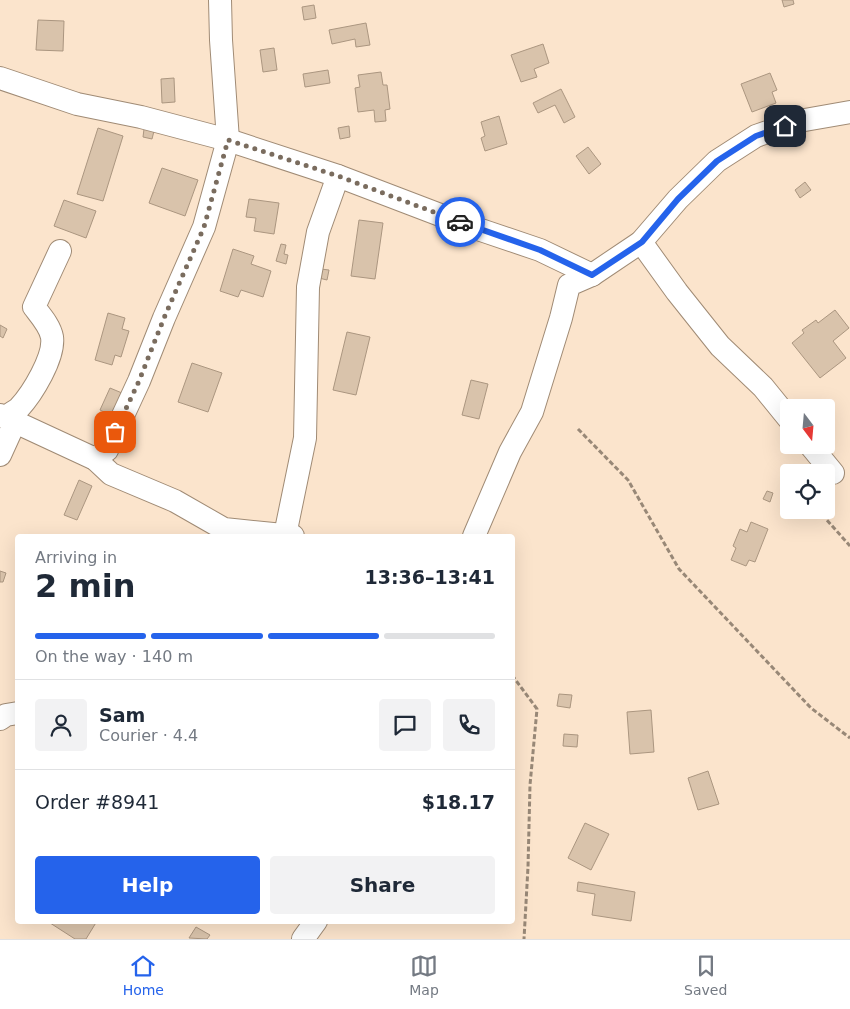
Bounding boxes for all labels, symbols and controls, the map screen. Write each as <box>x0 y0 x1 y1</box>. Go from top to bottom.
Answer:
pin <box>764 105 806 147</box>
icon: home <box>771 112 799 140</box>
courier <box>435 197 485 247</box>
icon: car <box>446 208 474 236</box>
north arrow <box>780 399 835 454</box>
map controls <box>780 399 835 519</box>
pin <box>94 411 136 453</box>
icon: bag <box>101 418 129 446</box>
button: locate <box>780 464 835 519</box>
text: Arriving in <box>35 548 117 567</box>
text: 13:36–13:41 <box>365 566 495 588</box>
text: 2 min <box>35 567 136 605</box>
text: On the way · 140 m <box>35 647 193 666</box>
button: person <box>35 699 87 751</box>
button: chat <box>379 699 431 751</box>
button: phone <box>443 699 495 751</box>
text: Sam <box>99 704 145 726</box>
text: Courier · 4.4 <box>99 726 198 745</box>
text: Order #8941 <box>35 791 159 813</box>
text: $18.17 <box>422 791 495 813</box>
button: Help <box>35 856 260 914</box>
button: Share <box>270 856 495 914</box>
tab: Home <box>123 952 164 998</box>
tab: Map <box>409 952 439 998</box>
tab: Saved <box>684 952 727 998</box>

